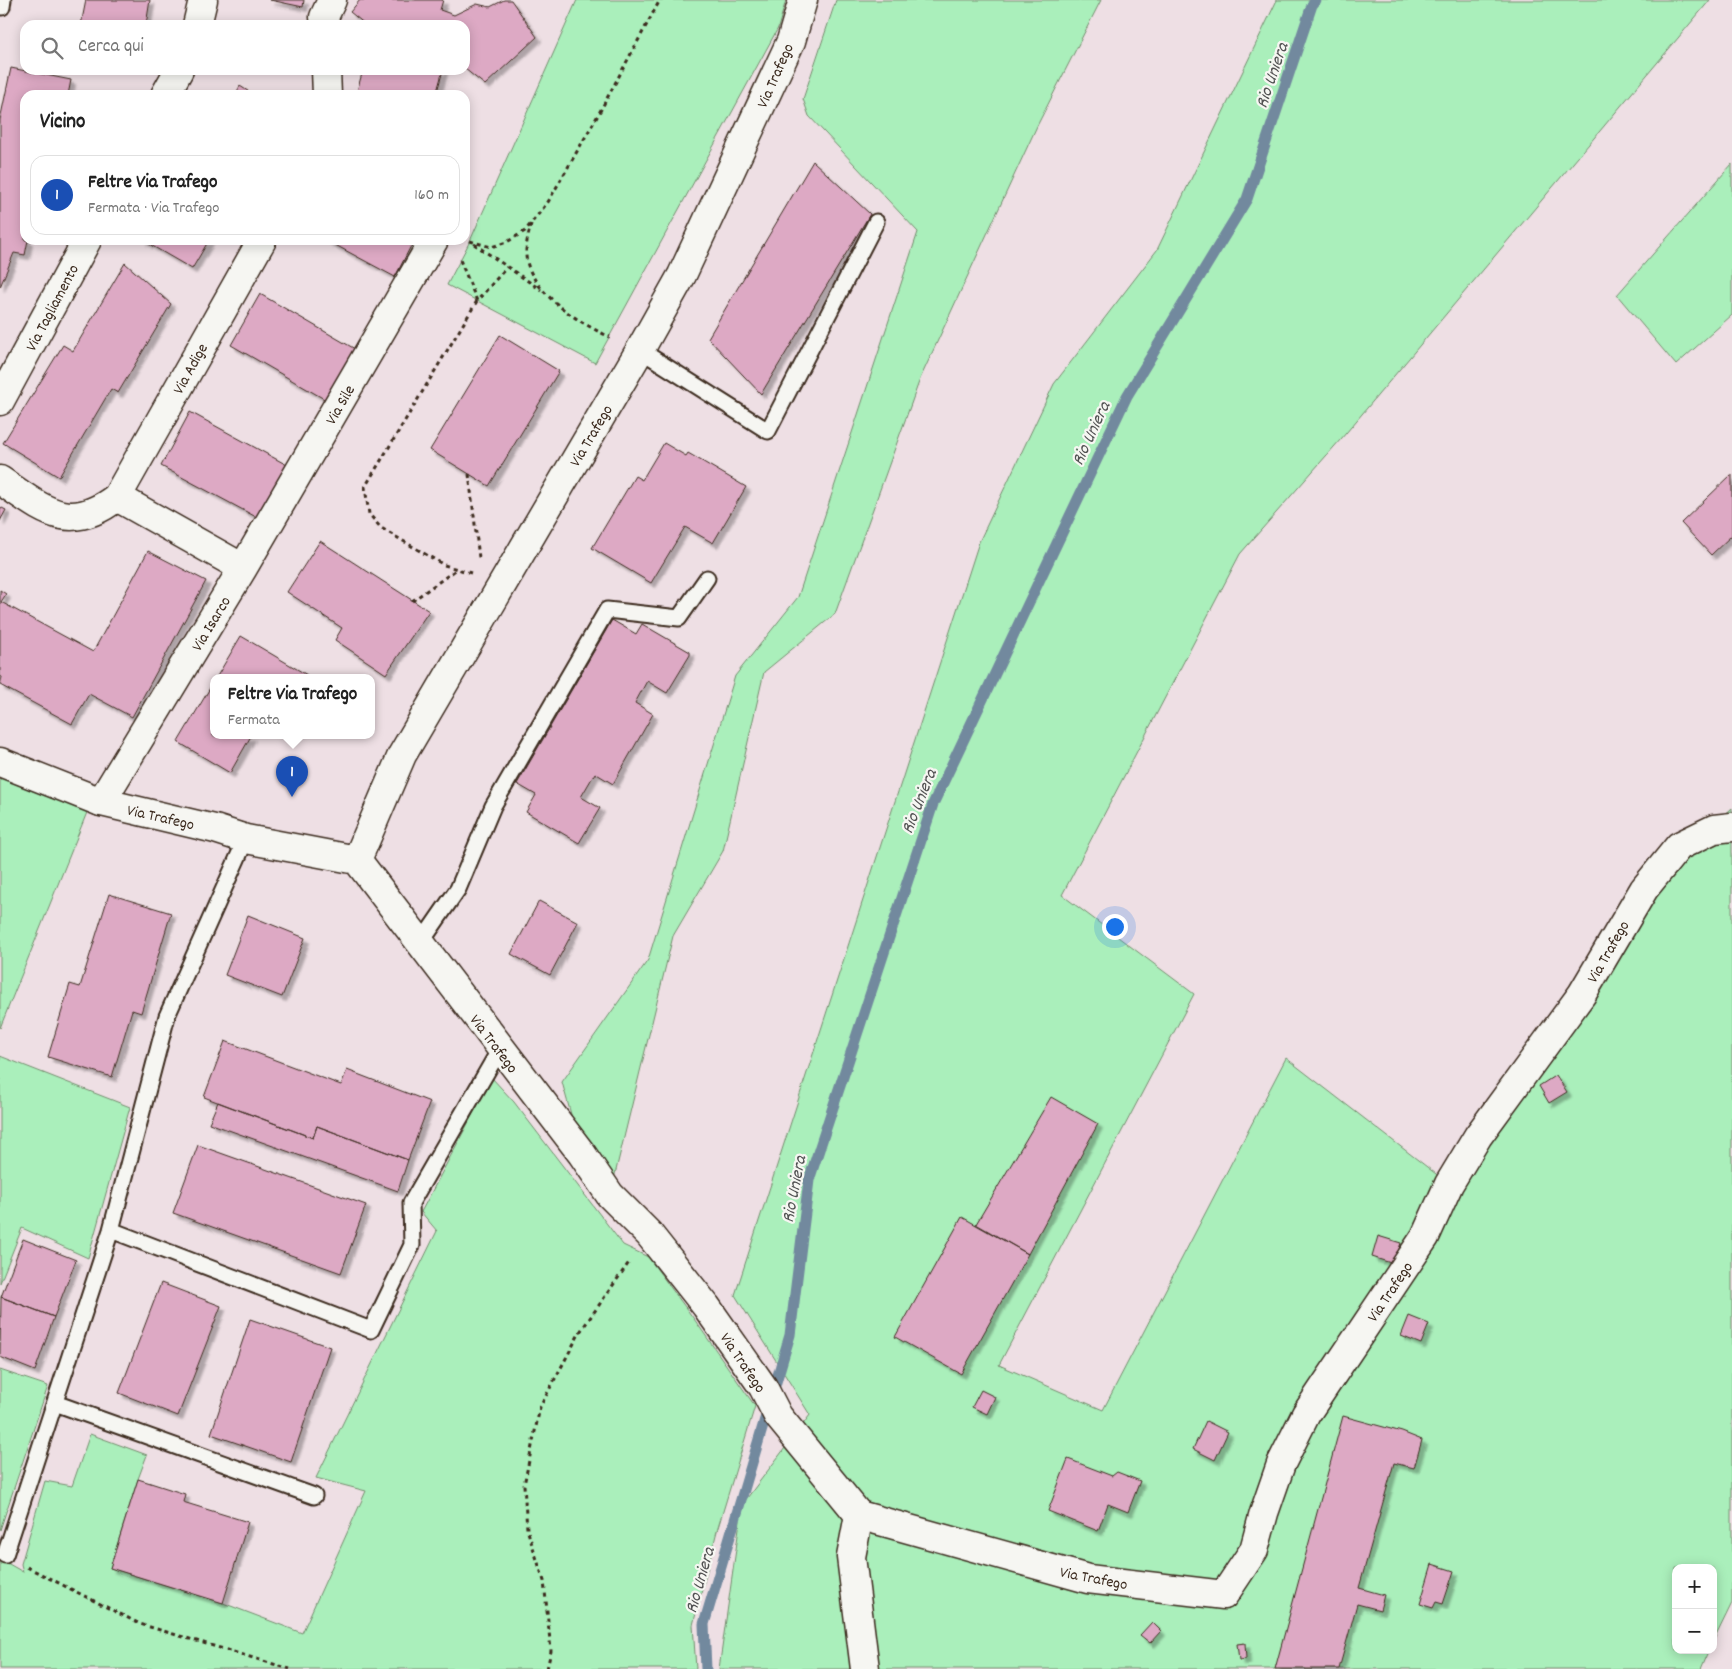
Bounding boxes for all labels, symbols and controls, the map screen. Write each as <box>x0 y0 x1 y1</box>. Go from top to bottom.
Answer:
search box <box>20 20 470 75</box>
icon: search <box>38 34 66 62</box>
text: Cerca qui <box>78 34 144 61</box>
water label: Rio Uniera <box>1251 38 1297 112</box>
street label: Via Trafego <box>752 40 801 112</box>
text: Vicino <box>40 108 85 138</box>
text: Feltre Via Trafego <box>88 170 217 197</box>
text: 1 <box>55 184 59 207</box>
text: 160 m <box>414 184 449 207</box>
text: Fermata · Via Trafego <box>88 197 219 220</box>
street label: Via Tagliamento <box>21 261 86 356</box>
street label: Via Adige <box>168 340 215 399</box>
street label: Via Sile <box>321 381 362 429</box>
water label: Rio Uniera <box>1067 397 1119 470</box>
street label: Via Trafego <box>565 401 620 472</box>
street label: Via Isarco <box>187 592 238 656</box>
popup <box>210 674 375 739</box>
text: Feltre Via Trafego <box>228 682 357 709</box>
text: Fermata <box>228 709 280 732</box>
pin: 1 <box>276 756 308 797</box>
water label: Rio Uniera <box>896 765 945 838</box>
street label: Via Trafego <box>125 800 196 837</box>
your location <box>1102 914 1128 940</box>
street label: Via Trafego <box>1582 917 1636 988</box>
street label: Via Trafego <box>463 1010 523 1079</box>
water label: Rio Uniera <box>777 1152 814 1225</box>
street label: Via Trafego <box>1362 1258 1420 1327</box>
street label: Via Trafego <box>713 1329 771 1398</box>
water label: Rio Uniera <box>680 1543 723 1617</box>
street label: Via Trafego <box>1058 1562 1129 1597</box>
map controls <box>1672 1564 1717 1654</box>
button: + <box>1672 1564 1717 1609</box>
button: − <box>1672 1609 1717 1654</box>

